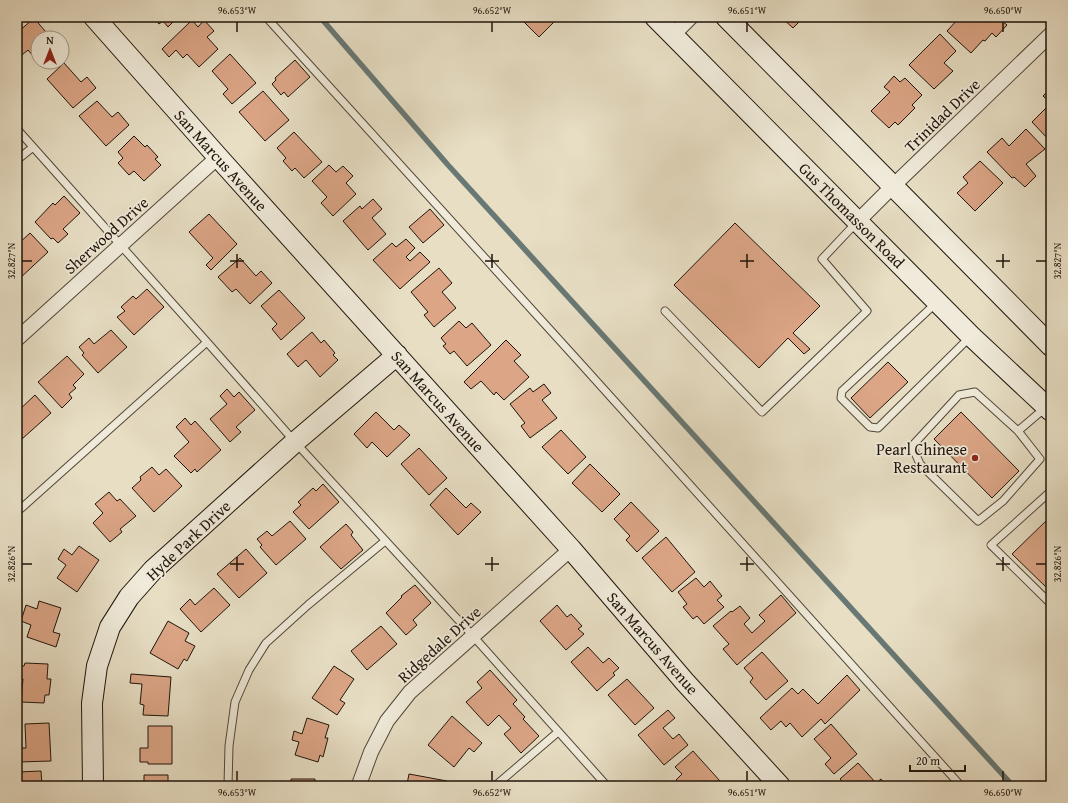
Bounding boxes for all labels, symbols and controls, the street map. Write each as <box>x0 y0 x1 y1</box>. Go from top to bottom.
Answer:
text: 96.653°W <box>218 3 257 18</box>
text: 96.652°W <box>473 3 512 18</box>
text: 96.651°W <box>728 3 767 18</box>
text: 96.650°W <box>984 3 1023 18</box>
north arrow <box>30 30 70 70</box>
text: N <box>46 32 54 48</box>
street label: Trinidad Drive <box>899 72 985 158</box>
street label: San Marcus Avenue <box>169 104 273 216</box>
street label: Gus Thomasson Road <box>793 156 911 274</box>
street label: Sherwood Drive <box>58 191 154 279</box>
text: 32.827°N <box>4 242 19 279</box>
text: 32.827°N <box>1050 242 1065 279</box>
street label: San Marcus Avenue <box>386 345 490 457</box>
place label: Pearl Chinese Restaurant <box>876 437 967 479</box>
marker: Pearl Chinese Restaurant <box>970 453 980 463</box>
street label: Hyde Park Drive <box>140 494 236 586</box>
text: 32.826°N <box>4 545 19 582</box>
text: 32.826°N <box>1050 545 1065 582</box>
street label: San Marcus Avenue <box>601 586 705 700</box>
street label: Ridgedale Drive <box>392 600 486 688</box>
scale bar <box>910 747 965 773</box>
text: 20 m <box>916 752 940 769</box>
text: 96.653°W <box>218 785 257 800</box>
text: 96.652°W <box>473 785 512 800</box>
text: 96.651°W <box>728 785 767 800</box>
text: 96.650°W <box>984 785 1023 800</box>

